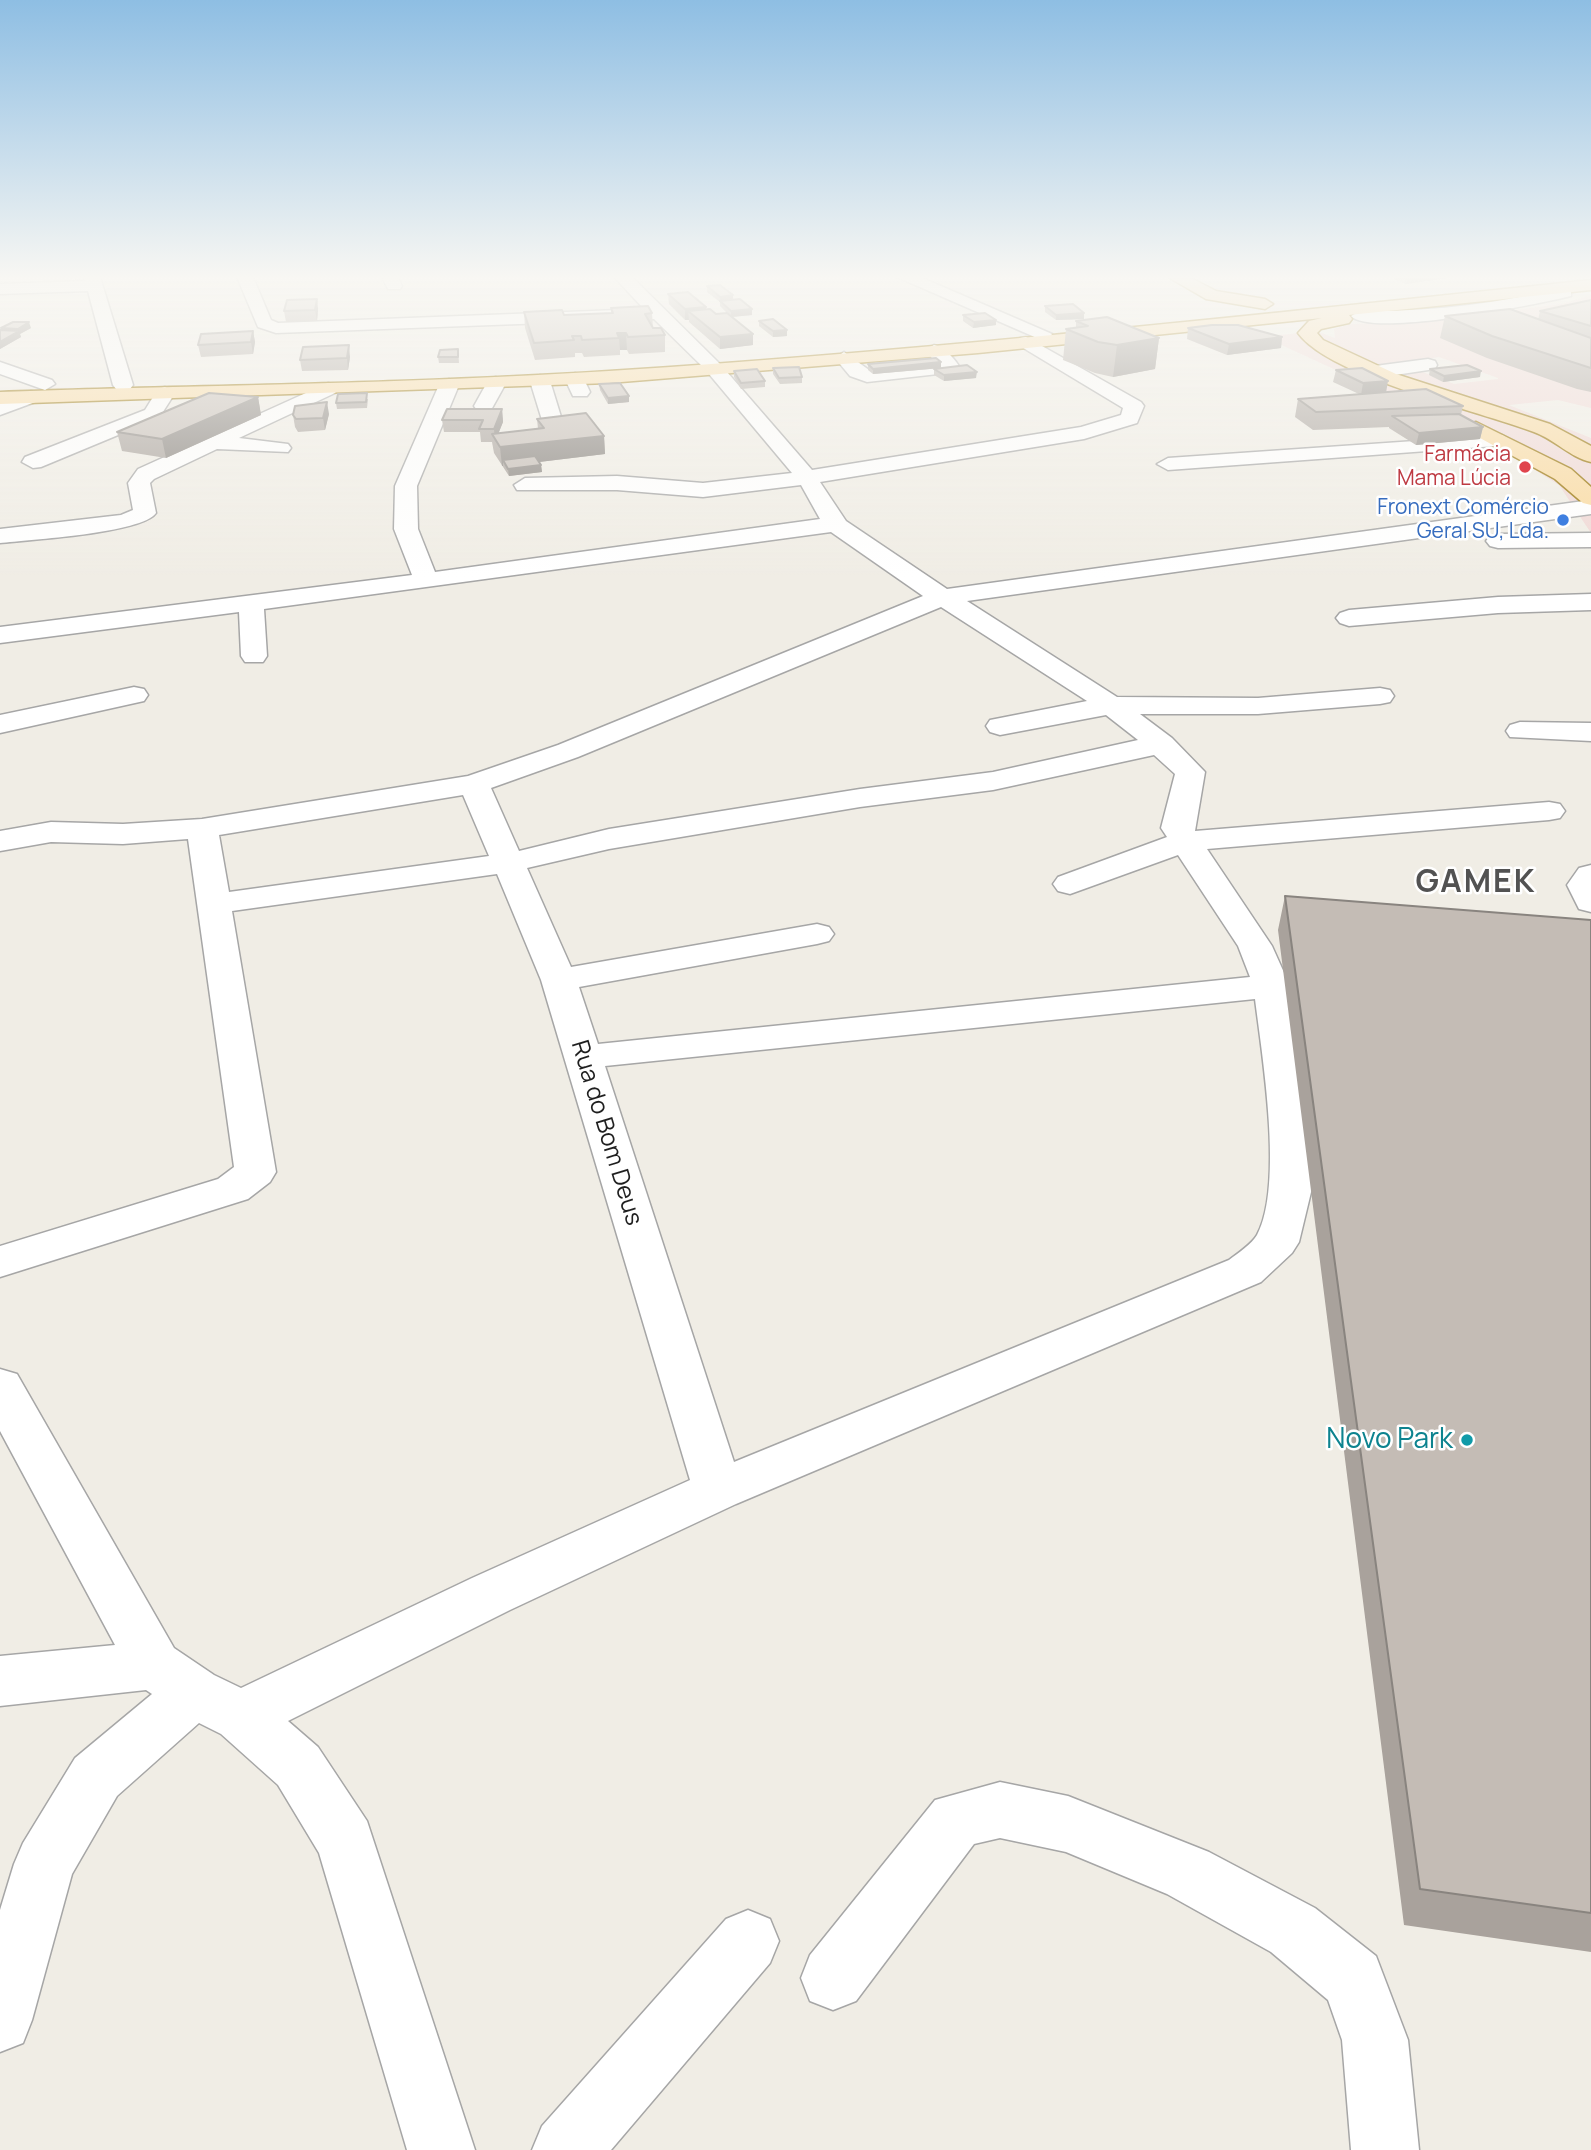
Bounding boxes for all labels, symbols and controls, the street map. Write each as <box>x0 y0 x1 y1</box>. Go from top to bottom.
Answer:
place label: Farmácia Mama Lúcia <box>1397 442 1511 492</box>
marker: Farmácia Mama Lúcia <box>1517 459 1533 475</box>
place label: Fronext Comércio Geral SU, Lda. <box>1377 495 1549 545</box>
marker: Fronext Comércio Geral SU, Lda. <box>1555 512 1571 528</box>
district label: GAMEK <box>1416 864 1536 902</box>
street label: Rua do Bom Deus <box>564 1037 648 1229</box>
place label: Novo Park <box>1326 1423 1453 1457</box>
marker: Novo Park <box>1459 1432 1475 1448</box>

